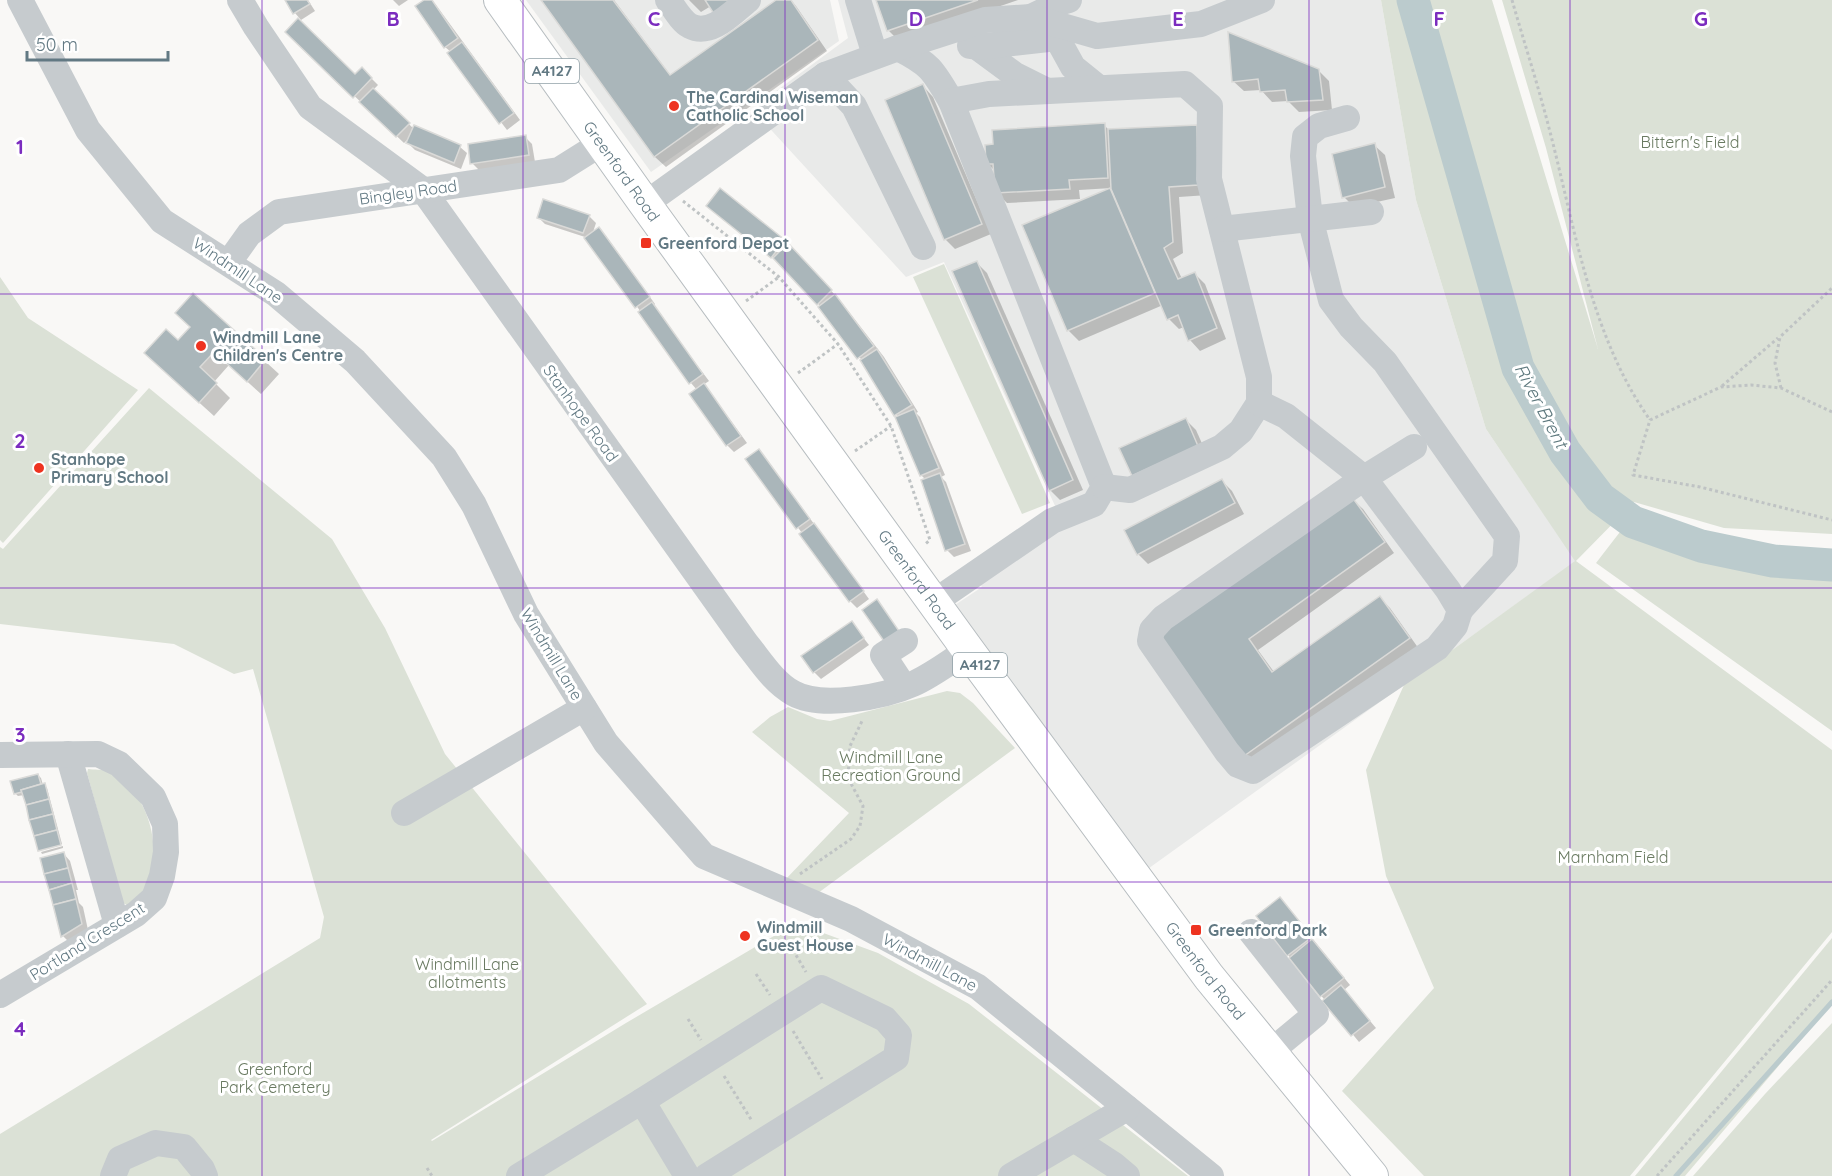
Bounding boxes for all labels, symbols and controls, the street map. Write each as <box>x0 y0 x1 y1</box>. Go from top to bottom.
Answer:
text: B <box>386 6 400 31</box>
text: C <box>648 6 661 31</box>
text: D <box>909 6 923 31</box>
text: E <box>1172 6 1184 31</box>
text: F <box>1433 6 1445 31</box>
text: G <box>1694 6 1708 31</box>
scale bar <box>27 24 168 62</box>
text: 50 m <box>36 33 78 56</box>
road number: A4127 <box>525 59 579 83</box>
place label: The Cardinal Wiseman Catholic School <box>686 87 859 125</box>
marker: The Cardinal Wiseman Catholic School <box>667 99 681 113</box>
street label: Greenford Road <box>579 117 664 225</box>
park label: Bittern's Field <box>1641 132 1739 152</box>
text: 1 <box>16 134 24 159</box>
street label: Bingley Road <box>358 175 458 209</box>
street label: Windmill Lane <box>189 233 287 307</box>
place label: Greenford Depot <box>658 233 789 253</box>
marker: Greenford Depot <box>639 236 653 250</box>
place label: Windmill Lane Children's Centre <box>213 327 343 365</box>
marker: Windmill Lane Children's Centre <box>194 339 208 353</box>
water label: River Brent <box>1510 360 1574 454</box>
street label: Stanhope Road <box>539 361 623 465</box>
text: 2 <box>14 428 26 453</box>
place label: Stanhope Primary School <box>51 449 169 487</box>
marker: Stanhope Primary School <box>32 461 46 475</box>
street label: Greenford Road <box>874 526 960 634</box>
street label: Windmill Lane <box>517 604 587 704</box>
road number: A4127 <box>953 653 1007 677</box>
text: 3 <box>15 722 25 747</box>
park label: Windmill Lane Recreation Ground <box>821 747 961 785</box>
park label: Marnham Field <box>1558 847 1668 867</box>
street label: Portland Crescent <box>26 898 148 984</box>
place label: Windmill Guest House <box>757 917 854 955</box>
street label: Greenford Road <box>1161 918 1250 1024</box>
place label: Greenford Park <box>1208 920 1327 940</box>
marker: Greenford Park <box>1189 923 1203 937</box>
marker: Windmill Guest House <box>738 929 752 943</box>
street label: Windmill Lane <box>879 929 981 995</box>
park label: Windmill Lane allotments <box>415 954 519 992</box>
text: 4 <box>14 1016 26 1041</box>
park label: Greenford Park Cemetery <box>220 1059 331 1097</box>

